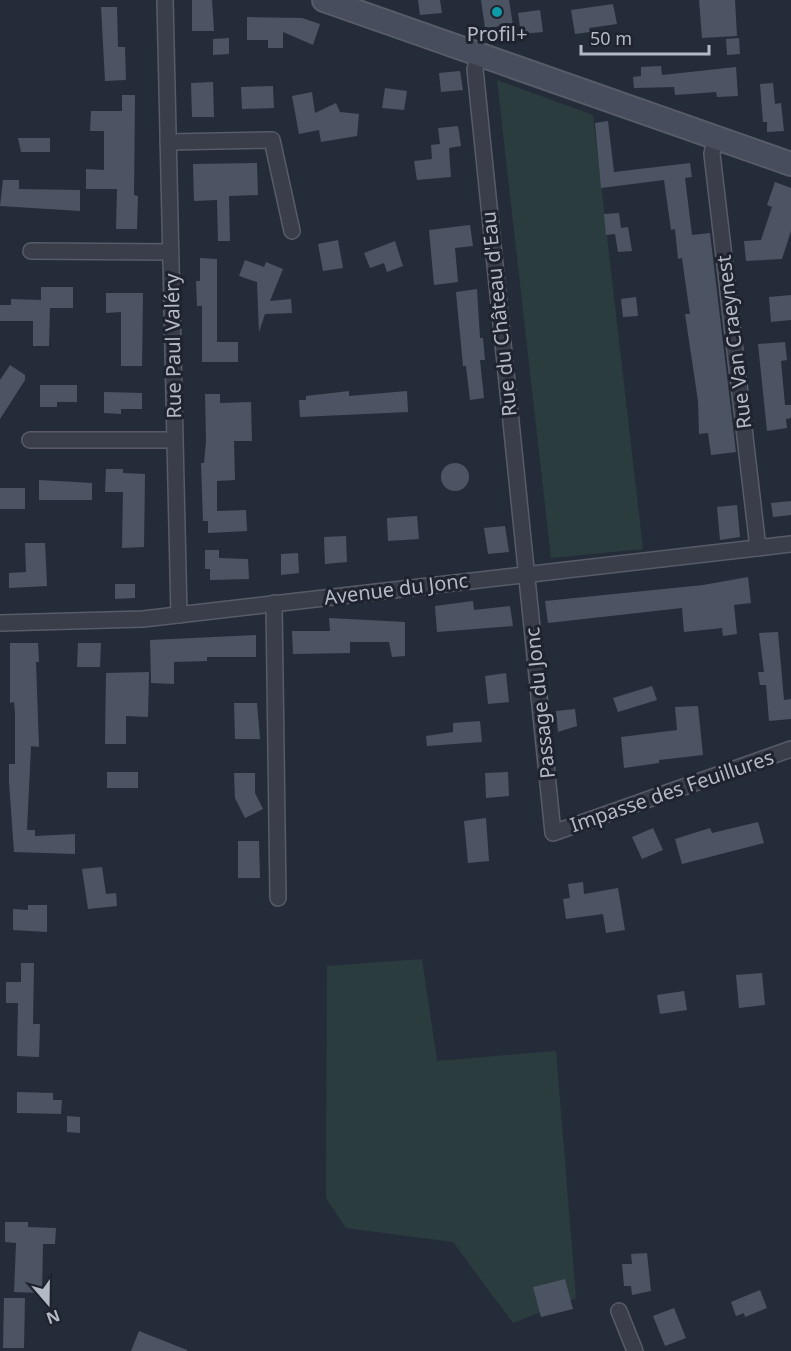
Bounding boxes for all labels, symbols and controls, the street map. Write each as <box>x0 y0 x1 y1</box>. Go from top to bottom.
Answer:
marker: Profil+ <box>490 5 504 19</box>
scale bar <box>581 18 708 56</box>
place label: Profil+ <box>467 20 527 47</box>
text: 50 m <box>590 26 632 50</box>
street label: Rue du Château d'Eau <box>474 210 523 418</box>
street label: Rue Van Craeynest <box>709 254 758 431</box>
street label: Rue Paul Valéry <box>158 272 187 419</box>
street label: Avenue du Jonc <box>322 566 469 611</box>
street label: Passage du Jonc <box>518 626 561 780</box>
street label: Impasse des Feuillures <box>566 743 777 838</box>
north arrow <box>18 1273 78 1333</box>
text: N <box>43 1305 63 1330</box>

